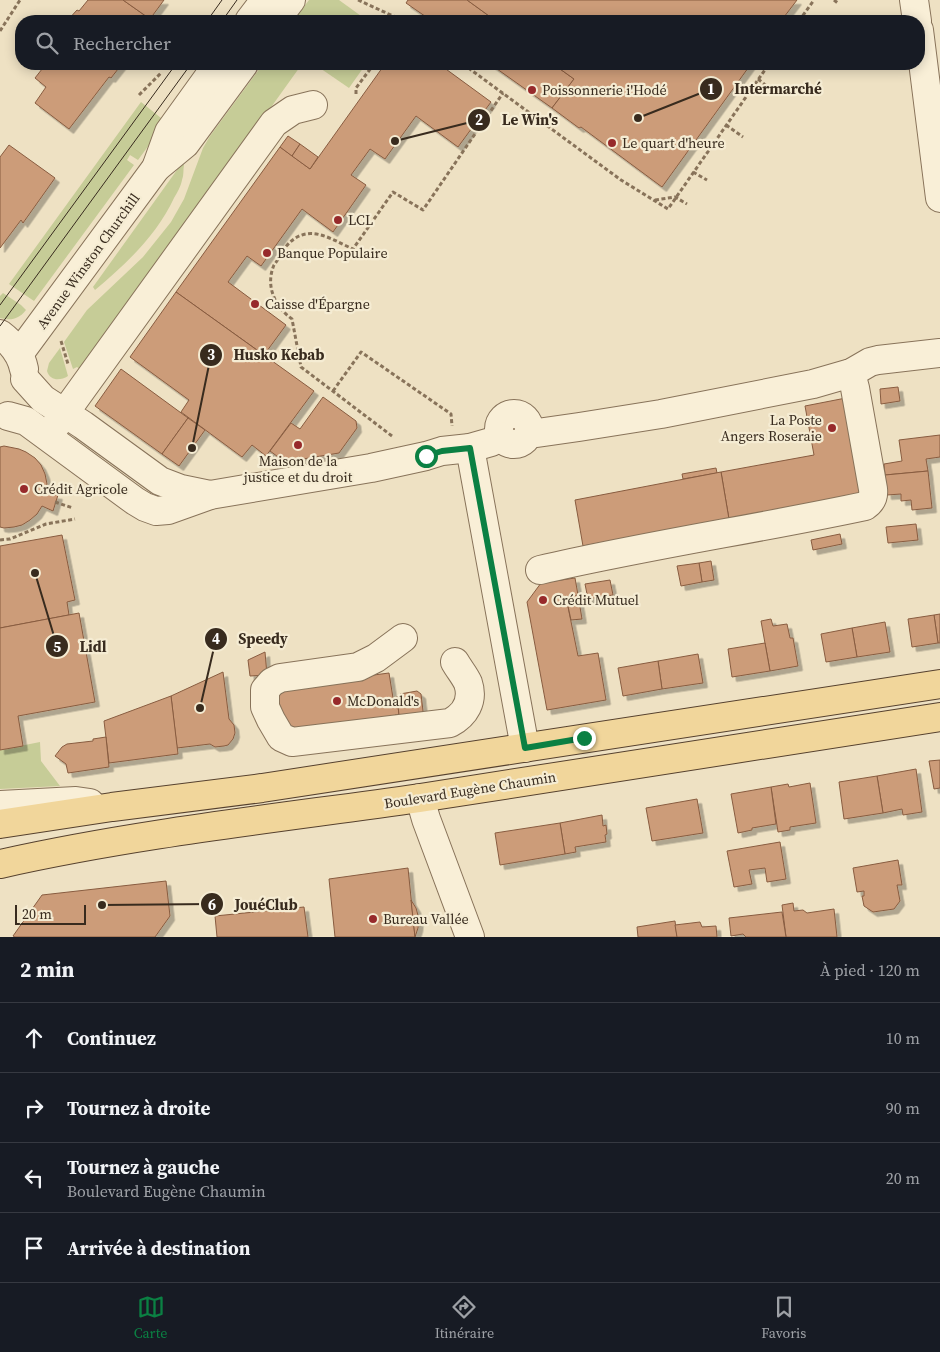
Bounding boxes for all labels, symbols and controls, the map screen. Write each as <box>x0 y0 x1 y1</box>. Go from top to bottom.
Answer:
search box <box>15 15 925 70</box>
icon: search <box>33 29 61 57</box>
text: Rechercher <box>73 30 171 56</box>
callout: Intermarché <box>699 74 831 104</box>
text: 1 <box>707 78 715 99</box>
text: Intermarché <box>734 78 822 99</box>
place label: Poissonnerie i'Hodé <box>542 80 667 100</box>
marker: Poissonnerie i'Hodé <box>526 84 538 96</box>
callout: Le Win's <box>467 105 569 135</box>
text: 2 <box>475 109 483 130</box>
text: Le Win's <box>502 109 558 130</box>
place label: Le quart d'heure <box>622 133 725 153</box>
marker: Le quart d'heure <box>606 137 618 149</box>
street label: Avenue Winston Churchill <box>32 189 144 333</box>
place label: LCL <box>348 210 373 230</box>
marker: LCL <box>332 214 344 226</box>
place label: Banque Populaire <box>277 243 388 263</box>
marker: Banque Populaire <box>261 247 273 259</box>
place label: Caisse d'Épargne <box>265 294 370 314</box>
marker: Caisse d'Épargne <box>249 298 261 310</box>
callout: Husko Kebab <box>199 340 334 370</box>
text: 3 <box>207 344 215 365</box>
text: Husko Kebab <box>234 344 324 365</box>
place label: La Poste Angers Roseraie <box>721 410 822 446</box>
marker: La Poste Angers Roseraie <box>826 422 838 434</box>
marker: Maison de la justice et du droit <box>292 439 304 451</box>
route start <box>415 445 438 468</box>
place label: Maison de la justice et du droit <box>242 451 353 487</box>
place label: Crédit Agricole <box>34 479 128 499</box>
marker: Crédit Agricole <box>18 483 30 495</box>
place label: Crédit Mutuel <box>553 590 639 610</box>
marker: Crédit Mutuel <box>537 594 549 606</box>
callout: Speedy <box>203 624 298 654</box>
text: 4 <box>212 628 220 649</box>
text: Speedy <box>238 628 288 649</box>
callout: Lidl <box>44 631 116 661</box>
text: 5 <box>53 636 61 657</box>
text: Lidl <box>79 636 107 657</box>
place label: McDonald's <box>347 691 419 711</box>
marker: McDonald's <box>331 695 343 707</box>
route end <box>573 727 596 750</box>
street label: Boulevard Eugène Chaumin <box>383 766 558 813</box>
callout: JouéClub <box>199 889 307 919</box>
text: 6 <box>208 894 216 915</box>
text: JouéClub <box>233 894 298 915</box>
scale bar <box>15 902 86 925</box>
text: 20 m <box>22 904 52 924</box>
place label: Bureau Vallée <box>383 909 469 929</box>
marker: Bureau Vallée <box>367 913 379 925</box>
text: 2 min <box>20 955 75 984</box>
text: À pied · 120 m <box>820 959 920 981</box>
icon: ahead <box>20 1024 48 1052</box>
text: Continuez <box>67 1025 156 1051</box>
text: 10 m <box>886 1027 920 1049</box>
icon: right <box>20 1094 48 1122</box>
text: Tournez à droite <box>67 1095 210 1121</box>
text: 90 m <box>886 1097 920 1119</box>
text: Tournez à gauche <box>67 1154 220 1180</box>
icon: left <box>20 1164 48 1192</box>
text: 20 m <box>886 1167 920 1189</box>
text: Boulevard Eugène Chaumin <box>67 1180 266 1202</box>
icon: arrive <box>20 1234 48 1262</box>
text: Arrivée à destination <box>67 1235 250 1261</box>
tab: Carte <box>134 1293 167 1343</box>
tab: Itinéraire <box>435 1293 494 1343</box>
tab: Favoris <box>761 1293 806 1343</box>

